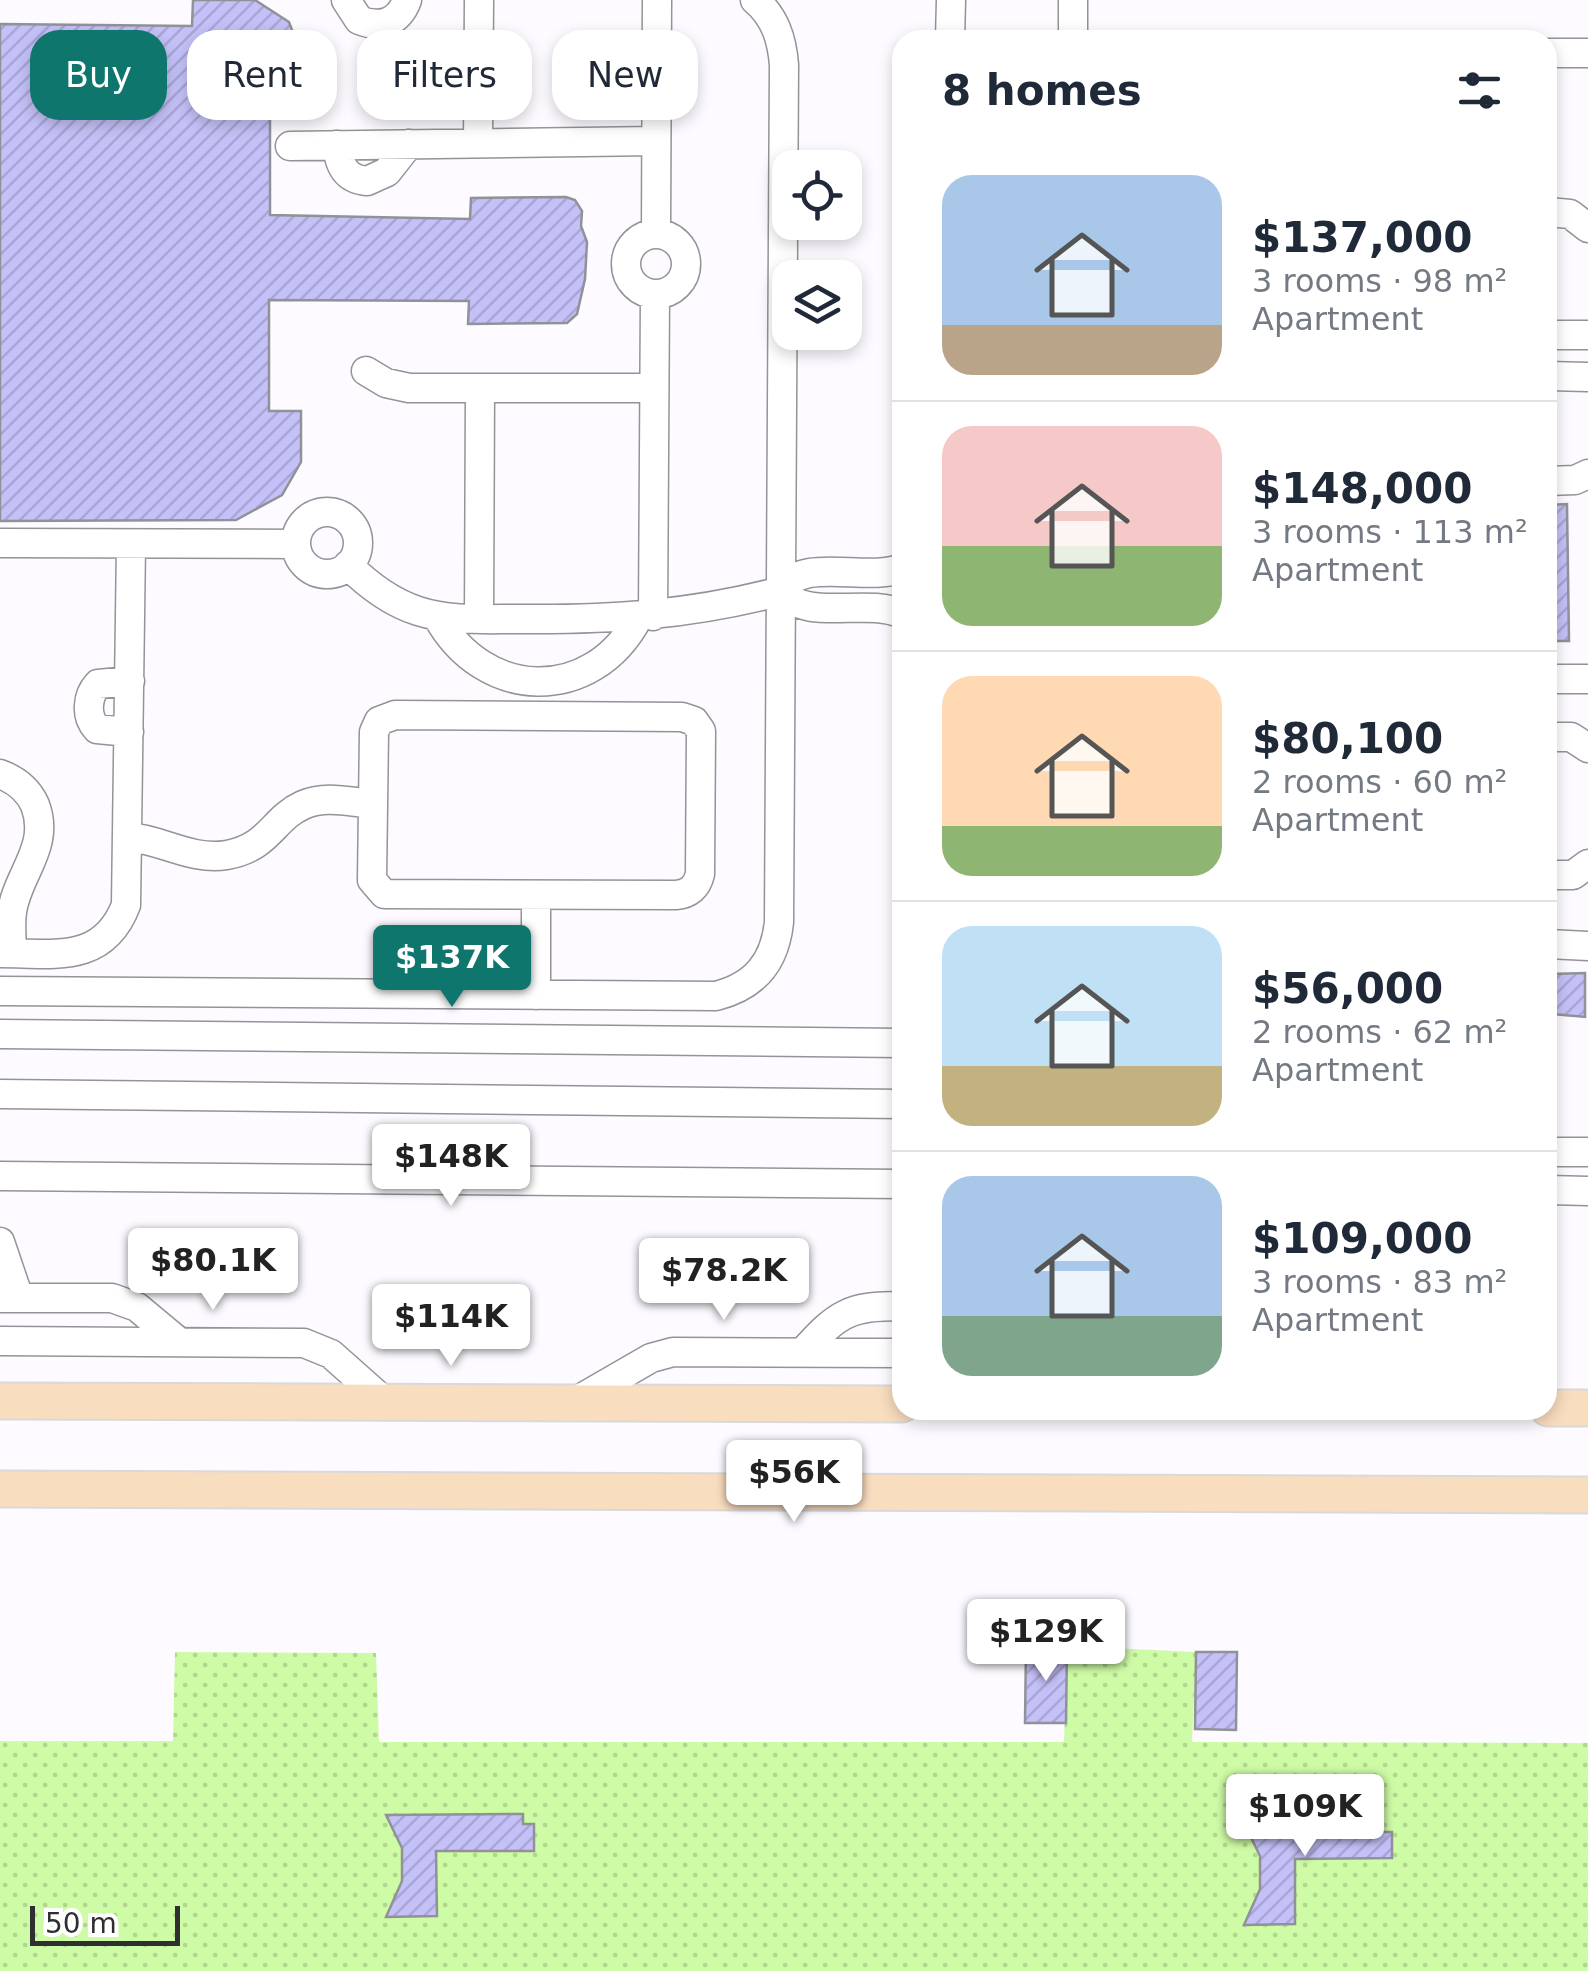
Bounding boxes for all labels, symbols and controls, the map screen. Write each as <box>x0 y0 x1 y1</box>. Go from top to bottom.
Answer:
chip: Buy <box>30 30 167 120</box>
chip: Rent <box>187 30 337 120</box>
chip: Filters <box>357 30 532 120</box>
chip: New <box>552 30 698 120</box>
icon: filters <box>1452 63 1507 118</box>
text: 8 homes <box>942 66 1142 115</box>
map controls <box>772 150 862 350</box>
button: locate <box>772 150 862 240</box>
text: $137,000 <box>1252 213 1473 262</box>
icon: home <box>1022 215 1142 335</box>
button: layers <box>772 260 862 350</box>
text: 3 rooms · 98 m² <box>1252 262 1507 300</box>
text: Apartment <box>1252 300 1423 338</box>
text: $148,000 <box>1252 464 1473 513</box>
icon: home <box>1022 466 1142 586</box>
text: 3 rooms · 113 m² <box>1252 513 1528 551</box>
text: Apartment <box>1252 551 1423 589</box>
text: $80,100 <box>1252 714 1443 763</box>
icon: home <box>1022 716 1142 836</box>
text: 2 rooms · 60 m² <box>1252 763 1507 801</box>
text: Apartment <box>1252 801 1423 839</box>
pin: $137K <box>382 925 522 1010</box>
text: $137K <box>395 938 509 976</box>
text: $56,000 <box>1252 964 1443 1013</box>
icon: home <box>1022 966 1142 1086</box>
text: 2 rooms · 62 m² <box>1252 1013 1507 1051</box>
text: Apartment <box>1252 1051 1423 1089</box>
pin: $148K <box>381 1124 521 1209</box>
text: $148K <box>394 1137 508 1175</box>
text: $109,000 <box>1252 1214 1473 1263</box>
icon: home <box>1022 1216 1142 1336</box>
pin: $80.1K <box>132 1228 294 1313</box>
pin: $78.2K <box>643 1238 805 1323</box>
text: $80.1K <box>150 1241 276 1279</box>
text: $78.2K <box>661 1251 787 1289</box>
text: 3 rooms · 83 m² <box>1252 1263 1507 1301</box>
pin: $114K <box>381 1284 521 1369</box>
text: $114K <box>394 1297 508 1335</box>
text: Apartment <box>1252 1301 1423 1339</box>
pin: $56K <box>735 1440 853 1525</box>
text: $56K <box>748 1453 840 1491</box>
pin: $129K <box>976 1599 1116 1684</box>
text: $129K <box>989 1612 1103 1650</box>
pin: $109K <box>1235 1774 1375 1859</box>
text: $109K <box>1248 1787 1362 1825</box>
scale bar <box>30 1901 180 1946</box>
text: 50 m <box>45 1907 117 1940</box>

